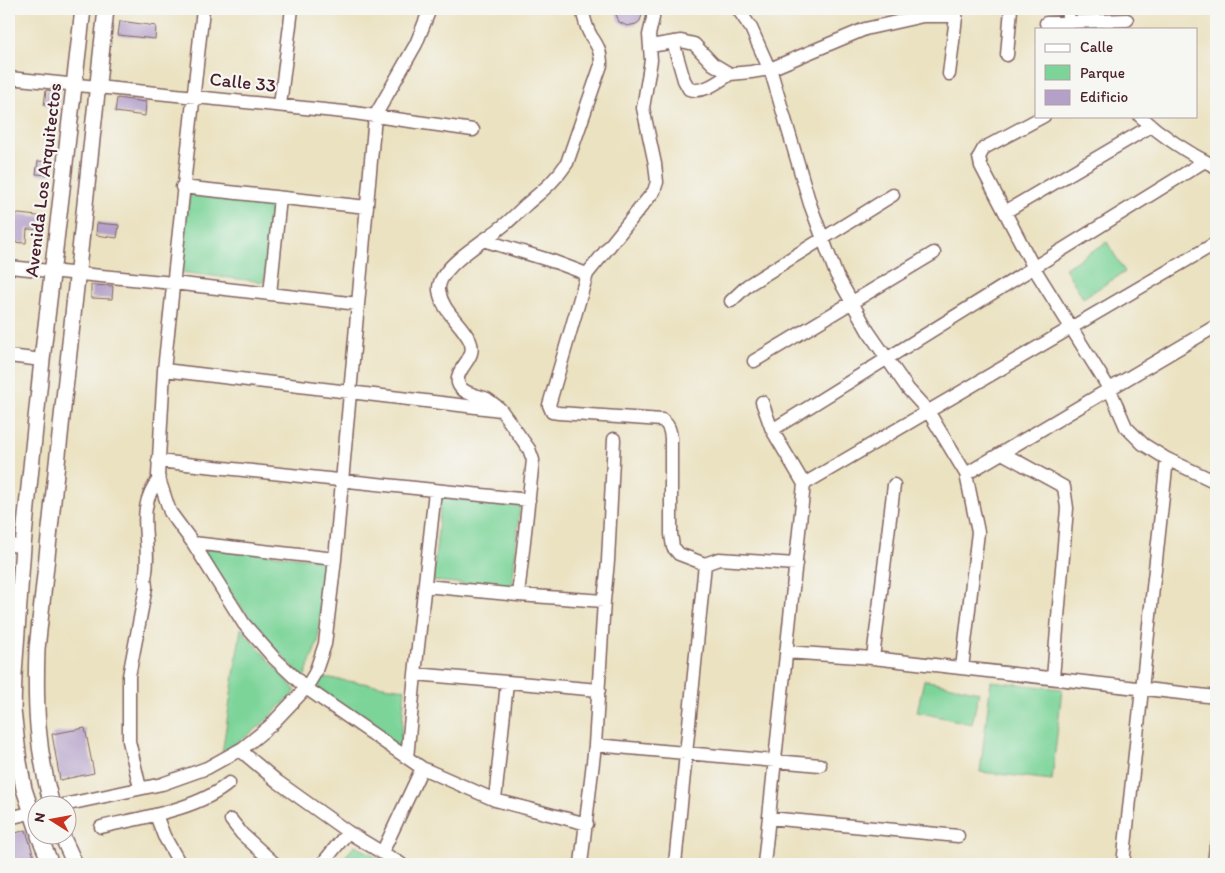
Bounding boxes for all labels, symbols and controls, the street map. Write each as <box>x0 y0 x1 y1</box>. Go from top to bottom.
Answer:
legend <box>1035 28 1198 118</box>
text: Calle <box>1080 38 1113 56</box>
text: Parque <box>1080 64 1125 82</box>
street label: Calle 33 <box>209 67 277 97</box>
street label: Avenida Los Arquitectos <box>20 82 66 278</box>
text: Edificio <box>1080 88 1128 106</box>
north arrow <box>28 796 78 846</box>
text: N <box>30 811 49 824</box>

